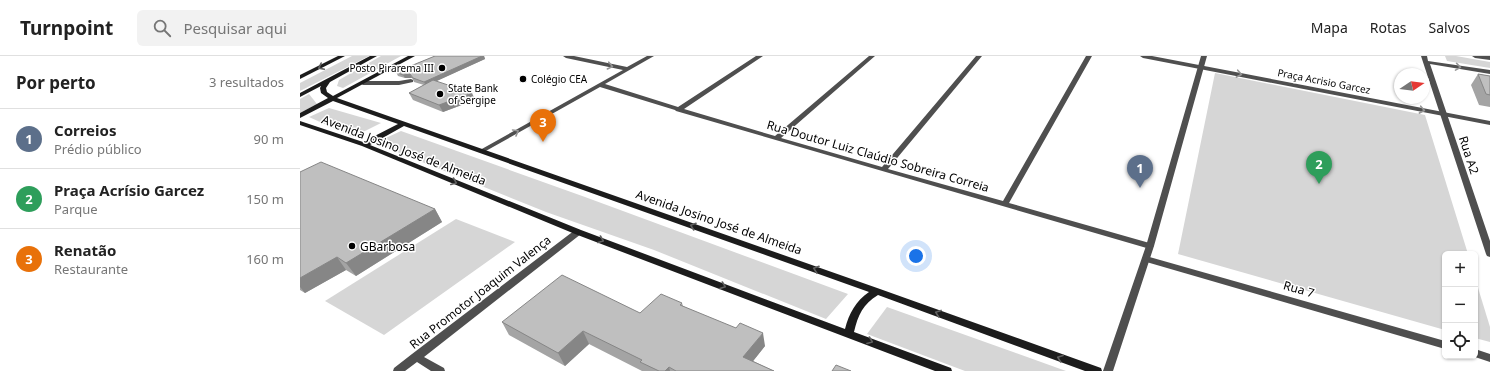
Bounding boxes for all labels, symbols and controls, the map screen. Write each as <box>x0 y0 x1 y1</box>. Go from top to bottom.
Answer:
search box <box>137 10 417 46</box>
text: Turnpoint <box>20 15 113 41</box>
icon: search <box>151 17 173 39</box>
text: Pesquisar aqui <box>183 18 287 38</box>
text: Mapa <box>1311 18 1348 37</box>
text: Rotas <box>1370 18 1407 37</box>
text: Salvos <box>1429 18 1470 37</box>
place label: Posto Pirarema III <box>349 61 434 75</box>
one-way arrow <box>607 61 614 69</box>
one-way arrow <box>318 62 325 69</box>
one-way arrow <box>1455 62 1461 71</box>
marker: Posto Pirarema III <box>437 63 447 73</box>
street label: Praça Acrisio Garcez <box>1276 65 1372 97</box>
north arrow <box>1394 68 1430 104</box>
one-way arrow <box>1236 70 1242 78</box>
text: Por perto <box>16 71 96 94</box>
place label: Colégio CEA <box>531 72 588 86</box>
text: 3 resultados <box>209 73 284 91</box>
marker: Colégio CEA <box>518 74 528 84</box>
place label: State Bank of Sergipe <box>448 81 499 107</box>
marker: State Bank of Sergipe <box>435 89 445 99</box>
one-way arrow <box>1419 105 1425 113</box>
pin: 3 <box>530 109 556 142</box>
street label: Avenida Josino José de Almeida <box>319 111 489 189</box>
street label: Rua Doutor Luiz Claúdio Sobreira Correia <box>765 116 991 196</box>
text: Correios <box>54 120 116 140</box>
text: 1 <box>25 130 33 148</box>
text: 90 m <box>254 130 284 148</box>
one-way arrow <box>512 130 519 137</box>
street label: Rua A2 <box>1455 134 1483 176</box>
text: Prédio público <box>54 140 142 158</box>
pin: 2 <box>1306 151 1332 184</box>
pin: 1 <box>1127 155 1153 188</box>
one-way arrow <box>451 177 458 185</box>
text: Praça Acrísio Garcez <box>54 180 204 200</box>
street label: Avenida Josino José de Almeida <box>634 185 804 259</box>
text: 2 <box>25 190 33 208</box>
text: 150 m <box>246 190 284 208</box>
text: Parque <box>54 200 98 218</box>
one-way arrow <box>690 222 697 231</box>
street label: Rua Promotor Joaquim Valença <box>406 231 554 353</box>
one-way arrow <box>597 236 604 244</box>
place label: GBarbosa <box>360 238 415 255</box>
text: Renatão <box>54 240 116 260</box>
marker: GBarbosa <box>347 241 357 251</box>
your location <box>906 246 926 266</box>
text: 3 <box>25 250 33 268</box>
text: 160 m <box>246 250 284 268</box>
map controls <box>1442 251 1478 359</box>
button: + <box>1442 251 1478 287</box>
text: Restaurante <box>54 260 128 278</box>
one-way arrow <box>812 266 819 274</box>
street label: Rua 7 <box>1281 276 1317 302</box>
one-way arrow <box>719 281 726 289</box>
button: − <box>1442 287 1478 323</box>
one-way arrow <box>935 310 942 318</box>
button: locate <box>1442 323 1478 359</box>
one-way arrow <box>867 337 874 345</box>
one-way arrow <box>1057 354 1064 362</box>

